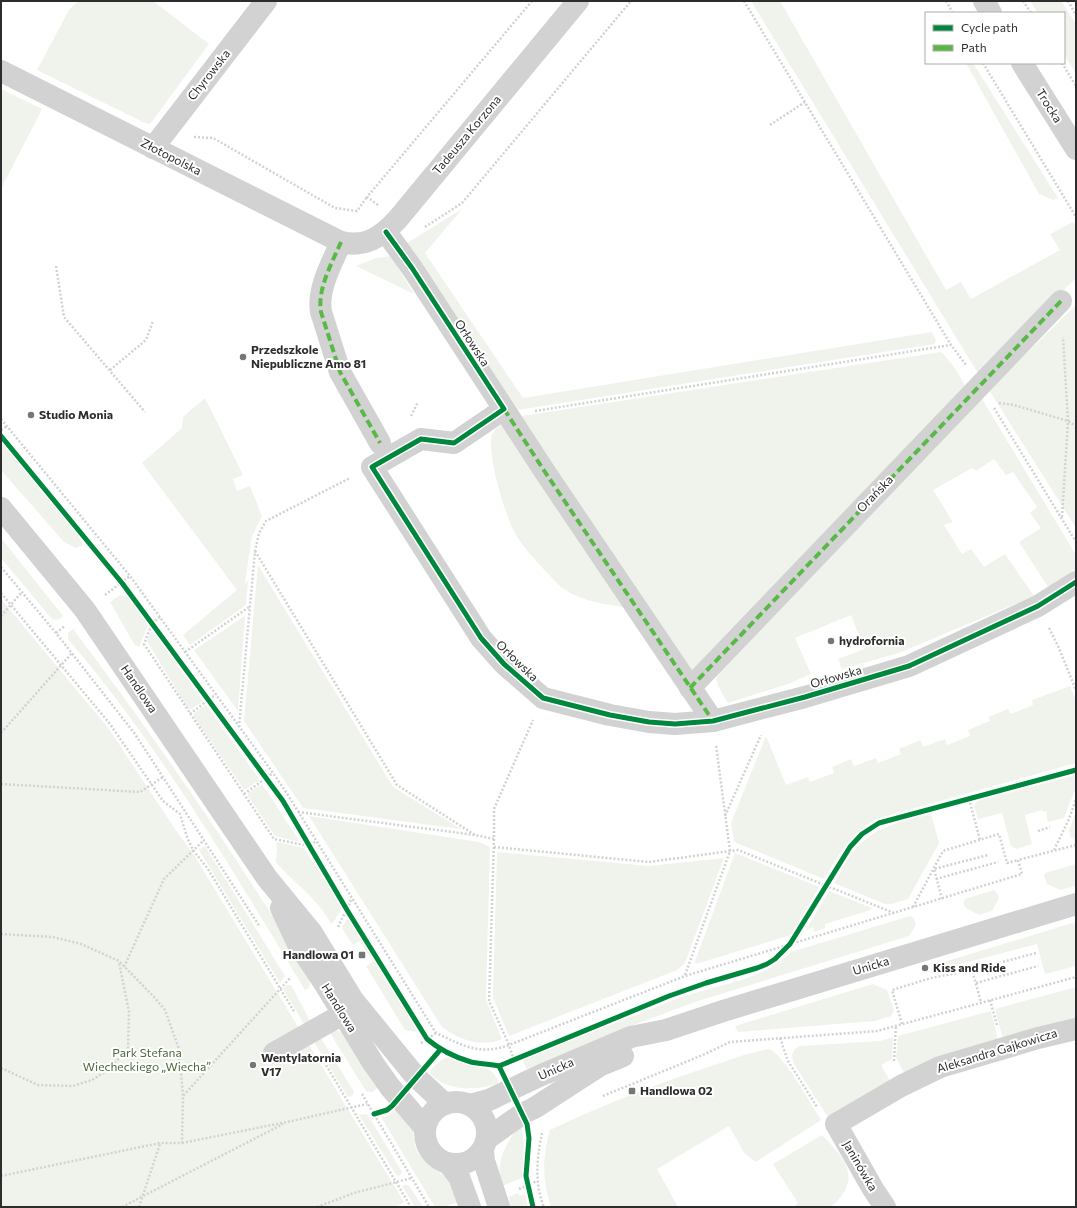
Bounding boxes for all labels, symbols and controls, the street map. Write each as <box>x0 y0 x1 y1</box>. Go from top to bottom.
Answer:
legend <box>925 12 1065 64</box>
text: Cycle path <box>961 20 1018 34</box>
text: Path <box>961 40 987 54</box>
street label: Chyrowska <box>184 46 232 103</box>
street label: Trocka <box>1034 86 1066 125</box>
street label: Tadeusza Korzona <box>429 92 503 177</box>
street label: Złotopolska <box>139 135 204 177</box>
street label: Orłowska <box>453 316 493 368</box>
place label: Przedszkole Niepubliczne Amo 81 <box>251 342 366 370</box>
marker: Przedszkole Niepubliczne Amo 81 <box>238 352 248 362</box>
place label: Studio Monia <box>39 407 113 421</box>
marker: Studio Monia <box>26 410 36 420</box>
street label: Orańska <box>853 472 895 515</box>
place label: hydrofornia <box>839 633 905 647</box>
marker: hydrofornia <box>826 636 836 646</box>
street label: Orłowska <box>494 637 542 684</box>
street label: Handlowa <box>119 662 161 715</box>
street label: Orłowska <box>808 662 863 690</box>
place label: Handlowa 01 <box>283 947 354 961</box>
marker: Handlowa 01 <box>357 950 367 960</box>
street label: Unicka <box>851 953 891 977</box>
place label: Kiss and Ride <box>933 960 1006 974</box>
marker: Kiss and Ride <box>920 963 930 973</box>
street label: Handlowa <box>319 981 360 1034</box>
street label: Aleksandra Gajkowicza <box>935 1025 1059 1075</box>
park label: Park Stefana Wiecheckiego „Wiecha” <box>83 1045 211 1073</box>
place label: Wentylatornia V17 <box>261 1050 341 1078</box>
street label: Unicka <box>536 1054 576 1082</box>
marker: Wentylatornia V17 <box>248 1060 258 1070</box>
place label: Handlowa 02 <box>640 1083 713 1097</box>
marker: Handlowa 02 <box>627 1086 637 1096</box>
street label: Janinówka <box>840 1138 881 1194</box>

